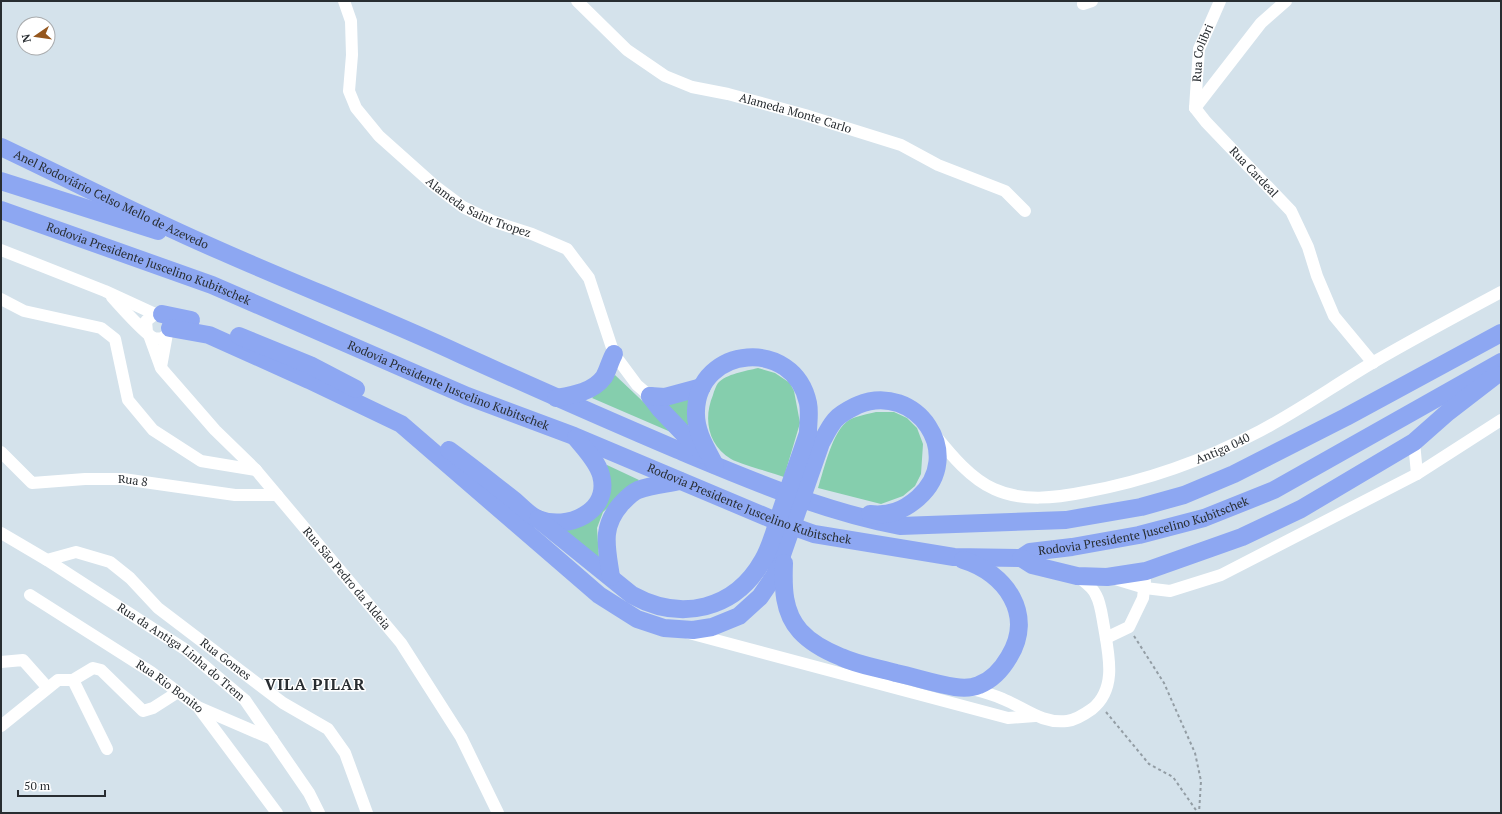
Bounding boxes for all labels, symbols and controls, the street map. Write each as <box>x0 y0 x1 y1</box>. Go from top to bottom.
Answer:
north arrow <box>16 16 56 56</box>
street label: Rua Colibri <box>1189 21 1216 82</box>
text: N <box>18 32 34 44</box>
street label: Alameda Monte Carlo <box>738 89 854 136</box>
street label: Rua Cardeal <box>1227 143 1282 200</box>
street label: Anel Rodoviário Celso Mello de Azevedo <box>11 146 211 252</box>
street label: Alameda Saint Tropez <box>423 174 533 240</box>
street label: Rodovia Presidente Juscelino Kubitschek <box>44 219 254 308</box>
street label: Rodovia Presidente Juscelino Kubitschek <box>346 337 552 433</box>
street label: Antiga 040 <box>1193 430 1252 467</box>
street label: Rodovia Presidente Juscelino Kubitschek <box>645 460 853 547</box>
street label: Rua 8 <box>118 471 149 489</box>
street label: Rodovia Presidente Juscelino Kubitschek <box>1037 493 1251 558</box>
street label: Rua São Pedro da Aldeia <box>300 524 394 632</box>
street label: Rua da Antiga Linha do Trem <box>115 599 249 704</box>
street label: Rua Gomes <box>197 635 254 683</box>
street label: Rua Rio Bonito <box>133 656 208 716</box>
district label: VILA PILAR <box>264 673 366 695</box>
scale bar <box>18 772 105 798</box>
text: 50 m <box>24 778 51 793</box>

